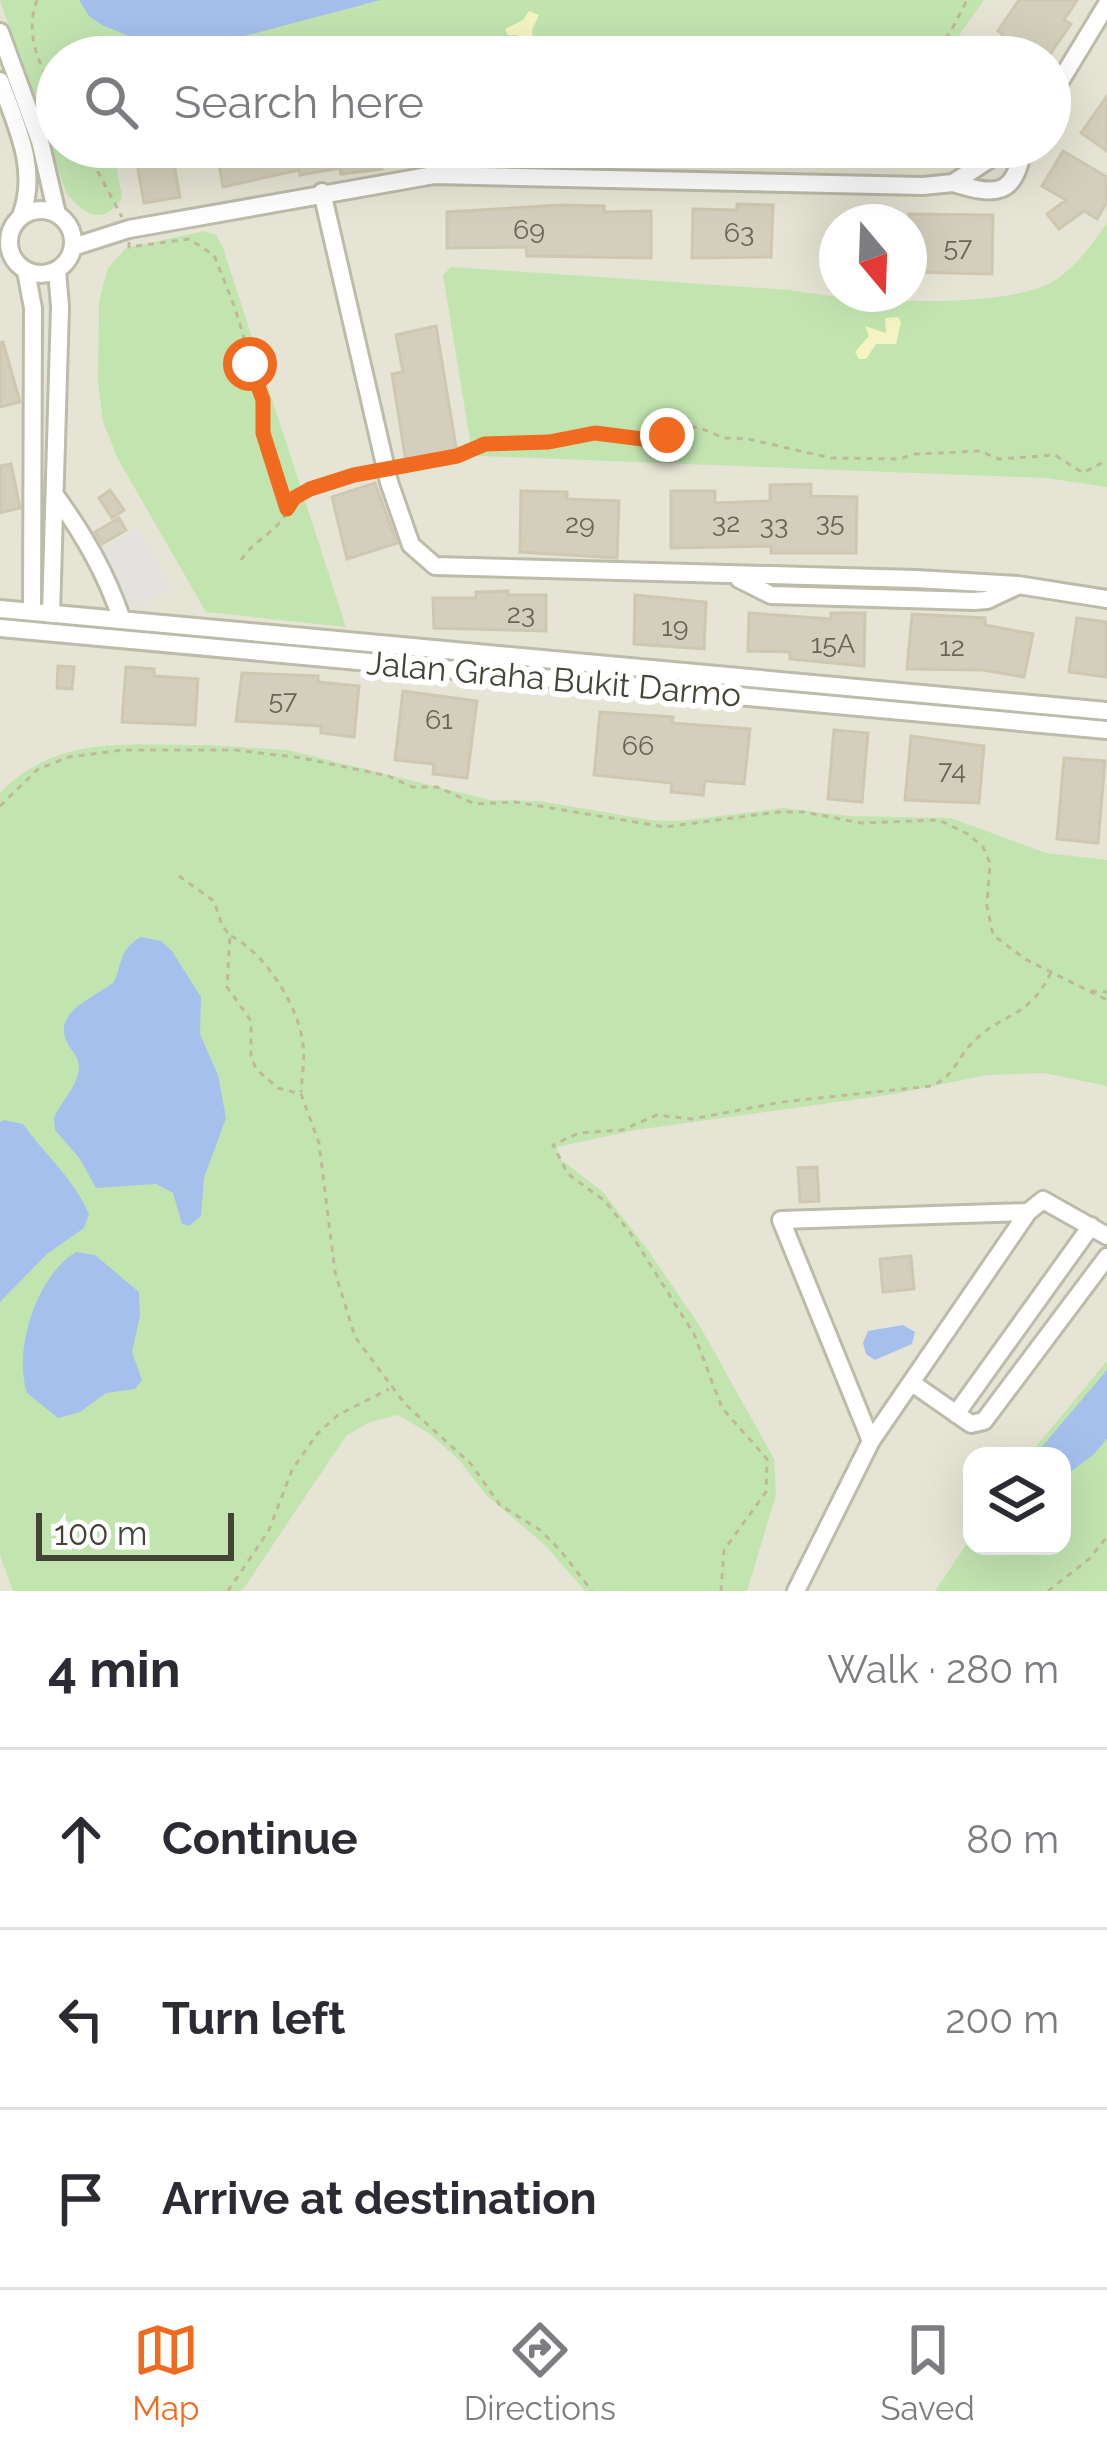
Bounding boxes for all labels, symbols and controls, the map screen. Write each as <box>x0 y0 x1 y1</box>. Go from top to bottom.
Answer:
search box <box>36 36 1071 168</box>
icon: search <box>78 69 144 135</box>
text: Search here <box>174 76 424 129</box>
north arrow <box>819 204 927 312</box>
house number: 69 <box>513 214 545 245</box>
house number: 63 <box>724 217 754 248</box>
house number: 57 <box>943 231 973 262</box>
route start <box>223 337 277 391</box>
route end <box>640 408 694 462</box>
house number: 35 <box>815 506 845 537</box>
house number: 32 <box>712 507 740 538</box>
house number: 29 <box>565 508 595 539</box>
house number: 33 <box>760 509 788 540</box>
house number: 23 <box>507 598 535 629</box>
house number: 19 <box>661 611 689 642</box>
house number: 15A <box>811 628 855 659</box>
house number: 12 <box>939 631 965 662</box>
street label: Jalan Graha Bukit Darmo <box>365 643 743 715</box>
house number: 57 <box>268 684 298 715</box>
house number: 61 <box>425 704 453 735</box>
house number: 66 <box>622 730 654 761</box>
house number: 74 <box>938 754 966 785</box>
map controls <box>963 1447 1071 1555</box>
button: layers <box>963 1447 1071 1555</box>
scale bar <box>36 1507 234 1560</box>
text: 100 m <box>54 1514 147 1553</box>
text: 4 min <box>48 1639 181 1699</box>
text: Walk · 280 m <box>827 1646 1059 1692</box>
icon: ahead <box>48 1806 114 1872</box>
text: Continue <box>162 1812 358 1865</box>
text: 80 m <box>966 1816 1059 1862</box>
icon: left <box>48 1986 114 2052</box>
text: Turn left <box>162 1992 345 2045</box>
text: 200 m <box>945 1996 1059 2042</box>
icon: arrive <box>48 2166 114 2232</box>
text: Arrive at destination <box>162 2172 597 2225</box>
tab: Map <box>132 2317 199 2428</box>
tab: Directions <box>464 2317 616 2428</box>
tab: Saved <box>880 2317 975 2428</box>

